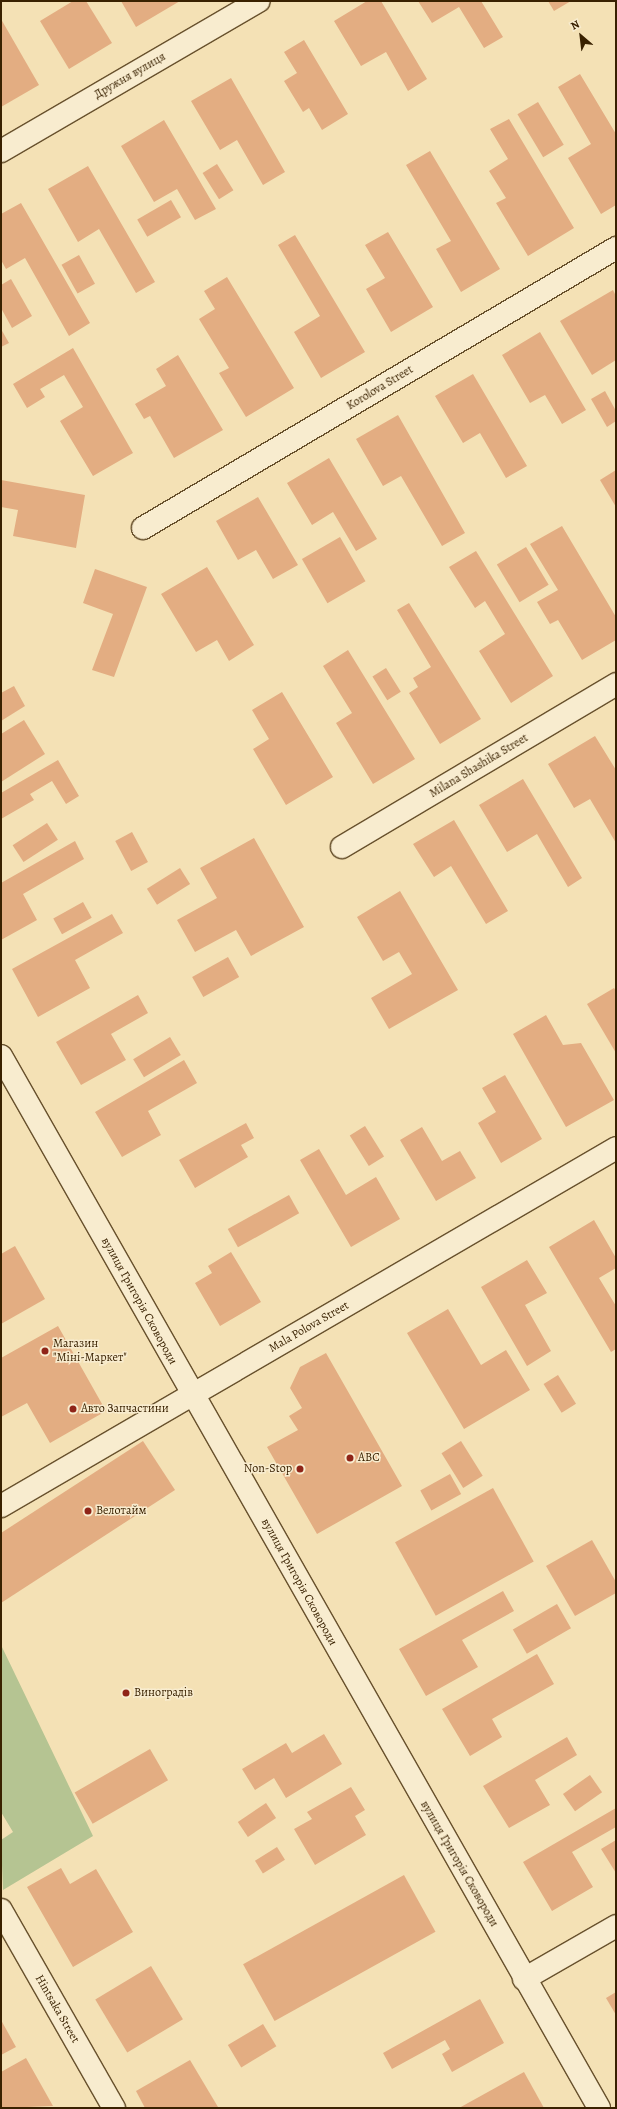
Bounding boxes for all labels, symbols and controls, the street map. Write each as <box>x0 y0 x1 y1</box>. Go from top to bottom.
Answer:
north arrow <box>561 16 601 56</box>
text: N <box>568 16 582 33</box>
street label: Дружня вулиця <box>92 50 168 102</box>
street label: Korolova Street <box>344 363 416 413</box>
street label: Milana Shashika Street <box>427 731 531 801</box>
street label: вулиця Григорія Сковороди <box>98 1235 180 1367</box>
street label: Mala Polova Street <box>266 1298 352 1356</box>
place label: Магазин "Міні-Маркет" <box>53 1337 127 1365</box>
marker: Магазин "Міні-Маркет" <box>40 1346 50 1356</box>
place label: Авто Запчастини <box>81 1402 169 1416</box>
marker: Авто Запчастини <box>68 1404 78 1414</box>
place label: ABC <box>358 1451 380 1465</box>
marker: ABC <box>345 1453 355 1463</box>
place label: Non-Stop <box>244 1462 292 1476</box>
marker: Non-Stop <box>295 1464 305 1474</box>
place label: Велотайм <box>96 1504 146 1518</box>
marker: Велотайм <box>83 1506 93 1516</box>
street label: вулиця Григорія Сковороди <box>258 1516 340 1648</box>
place label: Виноградів <box>134 1686 193 1700</box>
marker: Виноградів <box>121 1688 131 1698</box>
street label: вулиця Григорія Сковороди <box>417 1798 501 1930</box>
street label: Hintsaka Street <box>32 1972 82 2046</box>

